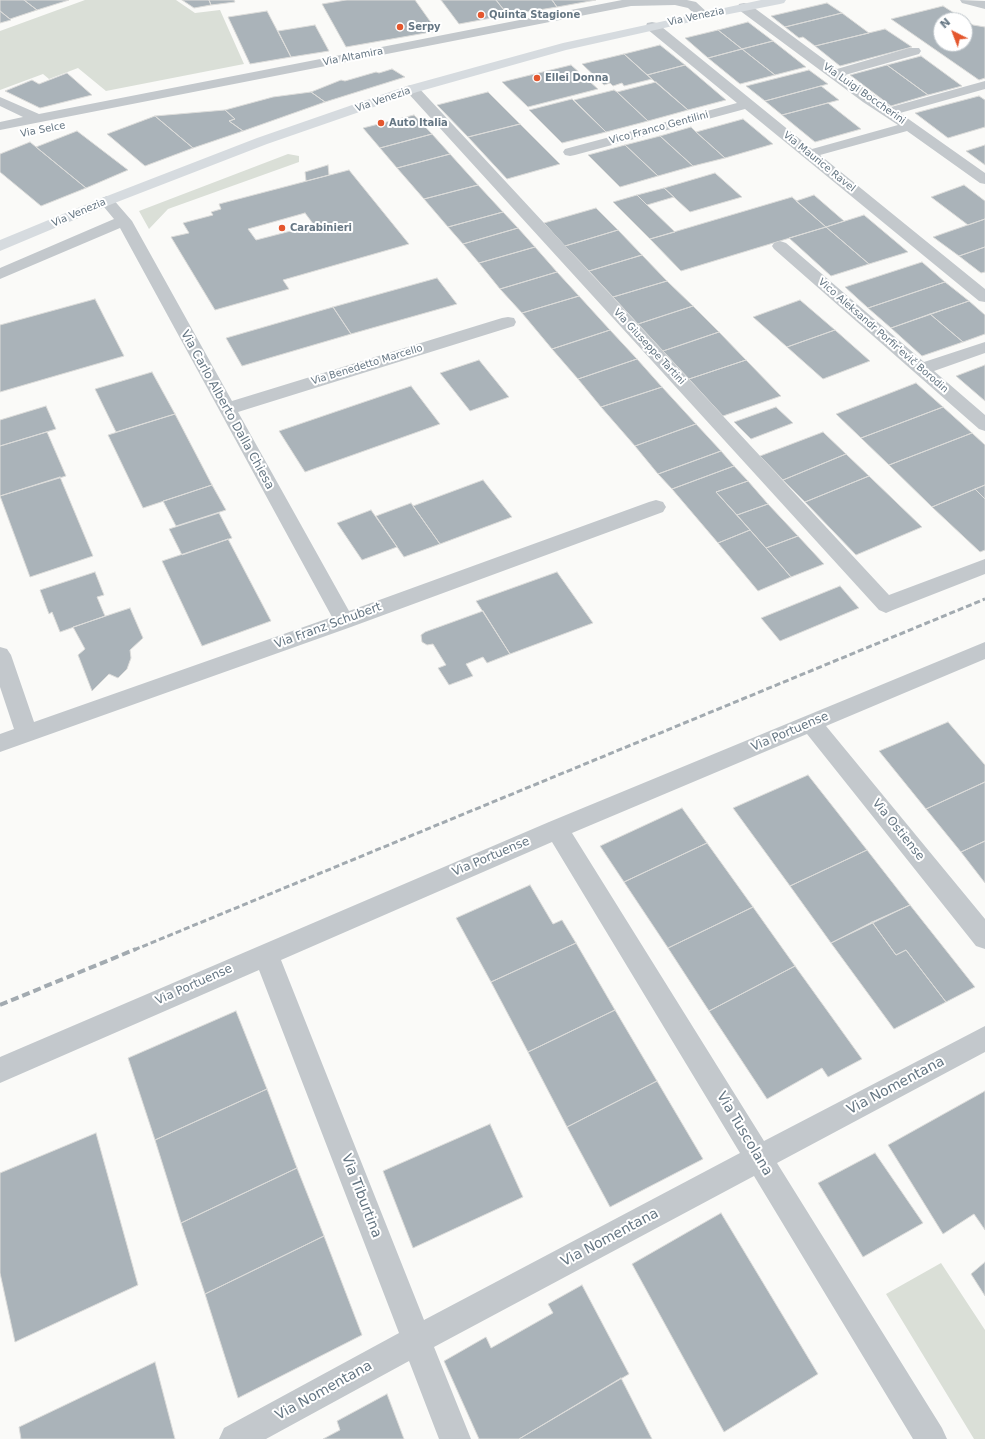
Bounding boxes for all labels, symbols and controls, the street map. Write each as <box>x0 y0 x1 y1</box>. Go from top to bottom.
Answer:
street label: Via Venezia <box>667 5 725 29</box>
place label: Quinta Stagione <box>489 9 580 21</box>
marker: Quinta Stagione <box>476 10 486 20</box>
north arrow <box>933 12 973 52</box>
text: N <box>938 16 953 31</box>
place label: Serpy <box>408 21 441 33</box>
marker: Serpy <box>395 22 405 32</box>
street label: Via Altamira <box>322 45 384 69</box>
street label: Via Luigi Boccherini <box>820 61 908 127</box>
place label: Ellei Donna <box>545 72 609 84</box>
marker: Ellei Donna <box>532 73 542 83</box>
street label: Via Venezia <box>354 85 412 115</box>
street label: Vico Franco Gentilini <box>608 109 710 147</box>
place label: Auto Italia <box>389 117 448 129</box>
marker: Auto Italia <box>376 118 386 128</box>
street label: Via Selce <box>19 120 67 140</box>
street label: Via Maurice Ravel <box>781 129 857 195</box>
street label: Via Venezia <box>50 196 108 230</box>
place label: Carabinieri <box>290 222 352 234</box>
marker: Carabinieri <box>277 223 287 233</box>
street label: Vico Aleksandr Porfir'evič Borodin <box>816 276 950 396</box>
street label: Via Giuseppe Tartini <box>611 307 687 387</box>
street label: Via Carlo Alberto Dalla Chiesa <box>177 328 277 492</box>
street label: Via Benedetto Marcello <box>310 342 424 388</box>
street label: Via Franz Schubert <box>273 600 383 652</box>
street label: Via Portuense <box>749 709 831 755</box>
street label: Via Ostiense <box>869 796 927 864</box>
street label: Via Portuense <box>450 834 532 880</box>
street label: Via Portuense <box>153 962 235 1008</box>
street label: Via Nomentana <box>844 1053 948 1119</box>
street label: Via Tuscolana <box>712 1089 776 1179</box>
street label: Via Tiburtina <box>337 1152 385 1240</box>
street label: Via Nomentana <box>558 1205 662 1271</box>
street label: Via Nomentana <box>273 1358 375 1424</box>

